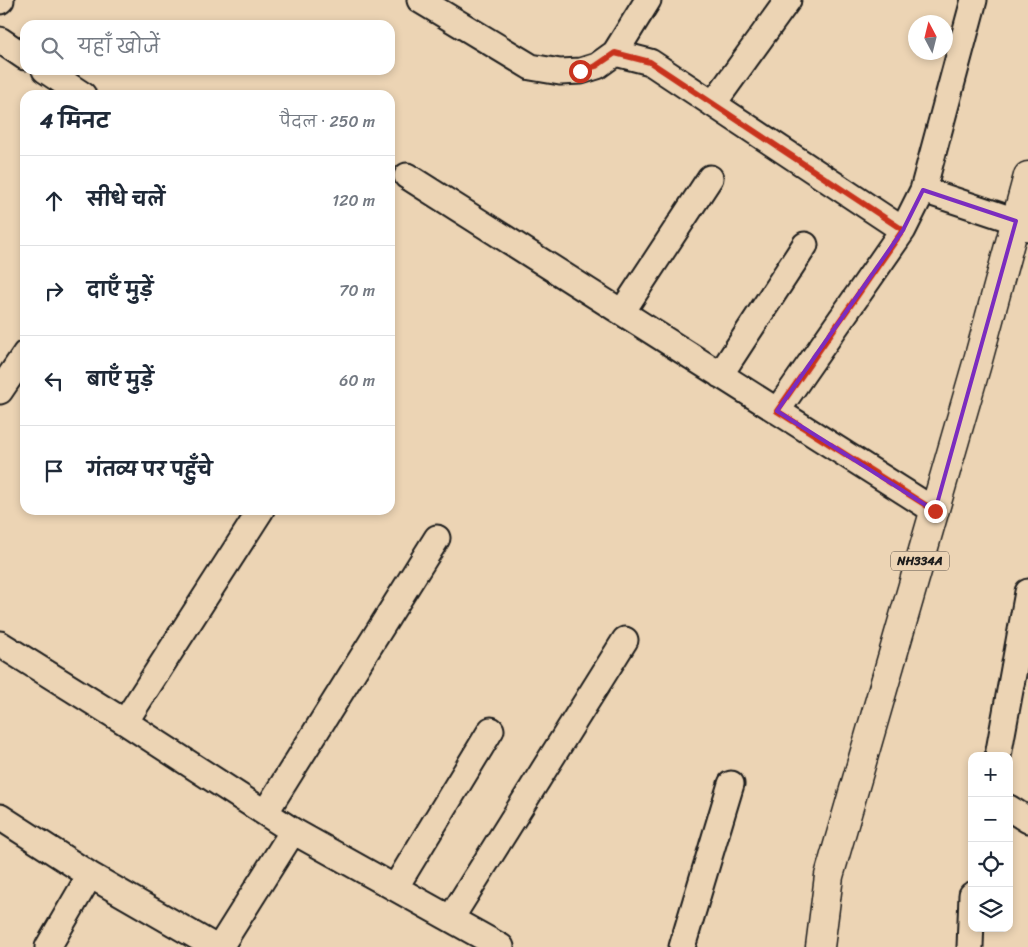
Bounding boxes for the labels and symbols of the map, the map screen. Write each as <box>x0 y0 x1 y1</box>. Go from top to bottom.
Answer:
north arrow <box>908 15 953 60</box>
route start <box>569 60 592 83</box>
route end <box>924 500 947 523</box>
road number: NH334A <box>891 552 949 570</box>

